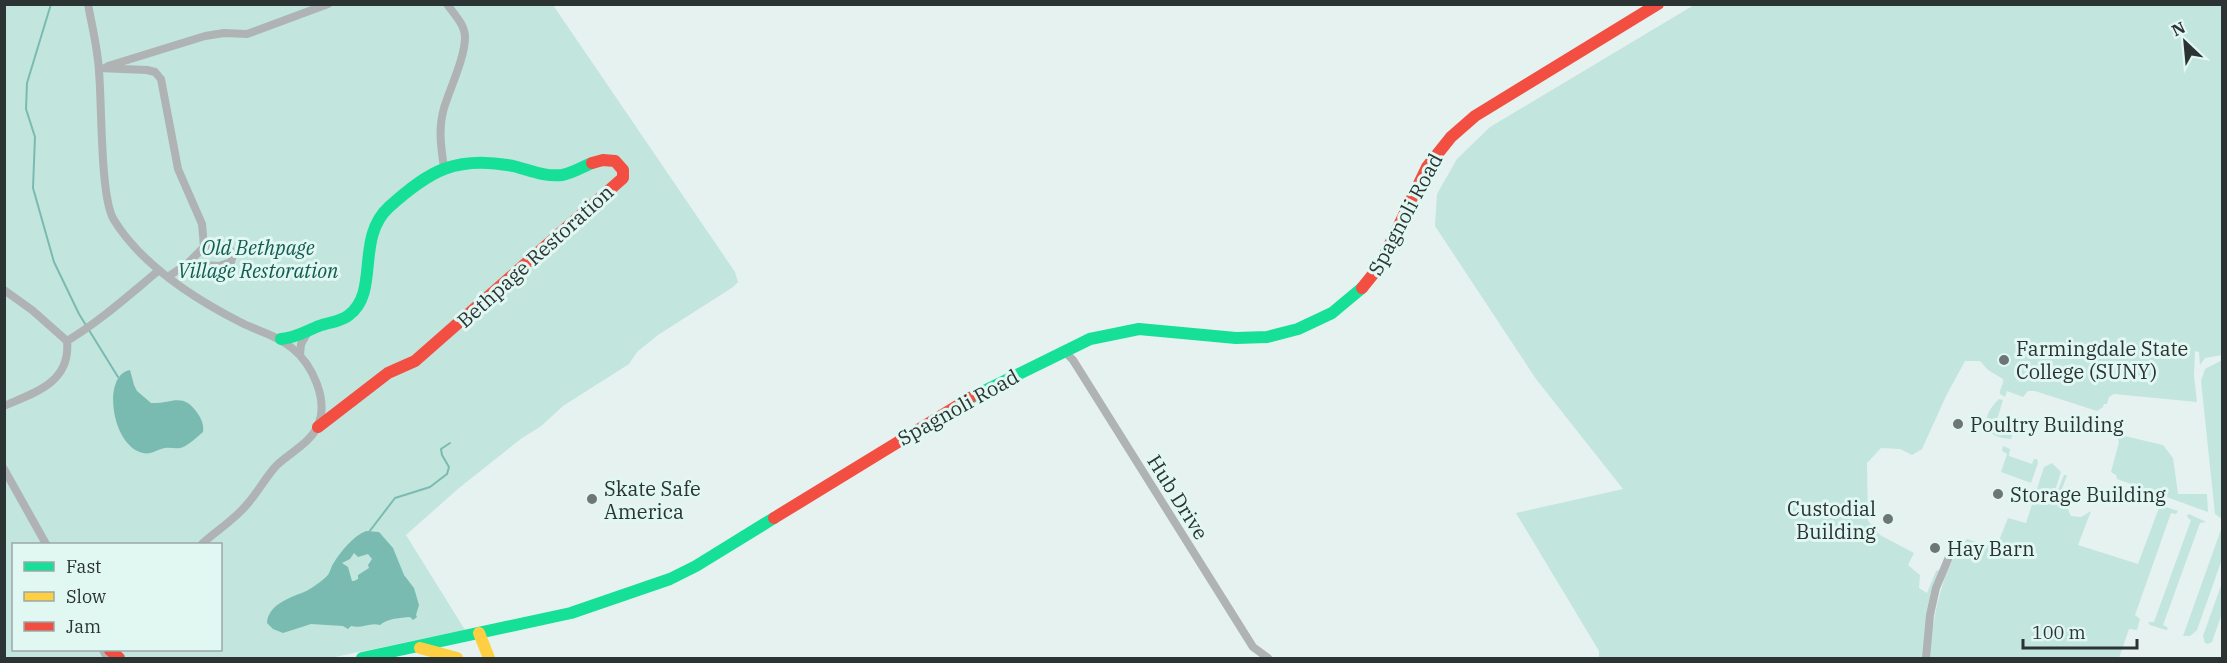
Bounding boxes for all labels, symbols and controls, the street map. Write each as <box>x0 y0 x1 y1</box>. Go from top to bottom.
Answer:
north arrow <box>2155 12 2215 72</box>
text: N <box>2168 17 2188 40</box>
street label: Spagnoli Road <box>1362 148 1448 280</box>
street label: Bethpage Restoration <box>451 178 619 334</box>
park label: Old Bethpage Village Restoration <box>178 234 339 284</box>
place label: Farmingdale State College (SUNY) <box>2016 335 2188 385</box>
marker: Farmingdale State College (SUNY) <box>1997 353 2011 367</box>
street label: Spagnoli Road <box>893 363 1023 451</box>
place label: Poultry Building <box>1970 411 2124 438</box>
marker: Poultry Building <box>1951 417 1965 431</box>
street label: Hub Drive <box>1141 449 1215 545</box>
place label: Skate Safe America <box>604 475 701 525</box>
place label: Storage Building <box>2010 481 2166 508</box>
marker: Storage Building <box>1991 487 2005 501</box>
marker: Skate Safe America <box>585 492 599 506</box>
place label: Custodial Building <box>1787 495 1876 545</box>
marker: Custodial Building <box>1881 512 1895 526</box>
place label: Hay Barn <box>1947 535 2035 562</box>
marker: Hay Barn <box>1928 541 1942 555</box>
legend <box>12 543 222 651</box>
text: Fast <box>66 555 101 578</box>
text: Slow <box>66 585 106 608</box>
scale bar <box>2023 612 2137 650</box>
text: Jam <box>66 615 101 638</box>
text: 100 m <box>2032 621 2086 644</box>

